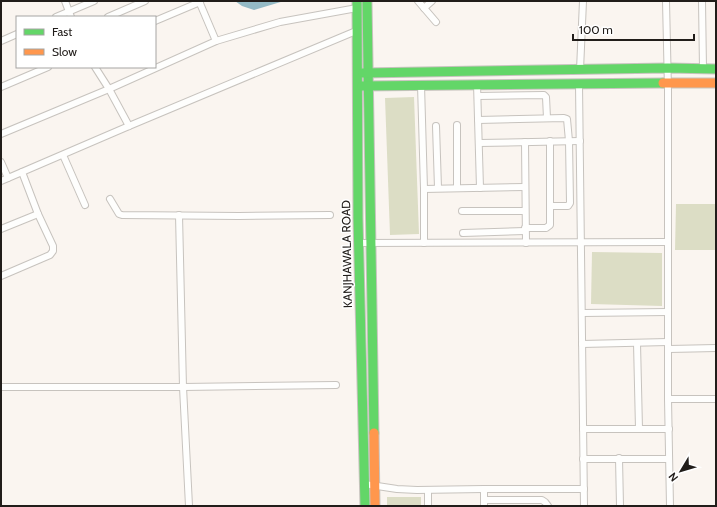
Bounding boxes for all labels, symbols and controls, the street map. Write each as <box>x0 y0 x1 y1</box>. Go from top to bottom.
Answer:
legend <box>16 16 156 68</box>
scale bar <box>573 16 694 42</box>
text: 100 m <box>579 22 613 37</box>
text: Fast <box>52 24 72 39</box>
text: Slow <box>52 44 77 59</box>
street label: KANJHAWALA ROAD <box>338 200 355 308</box>
north arrow <box>661 451 701 491</box>
text: N <box>665 470 681 485</box>

